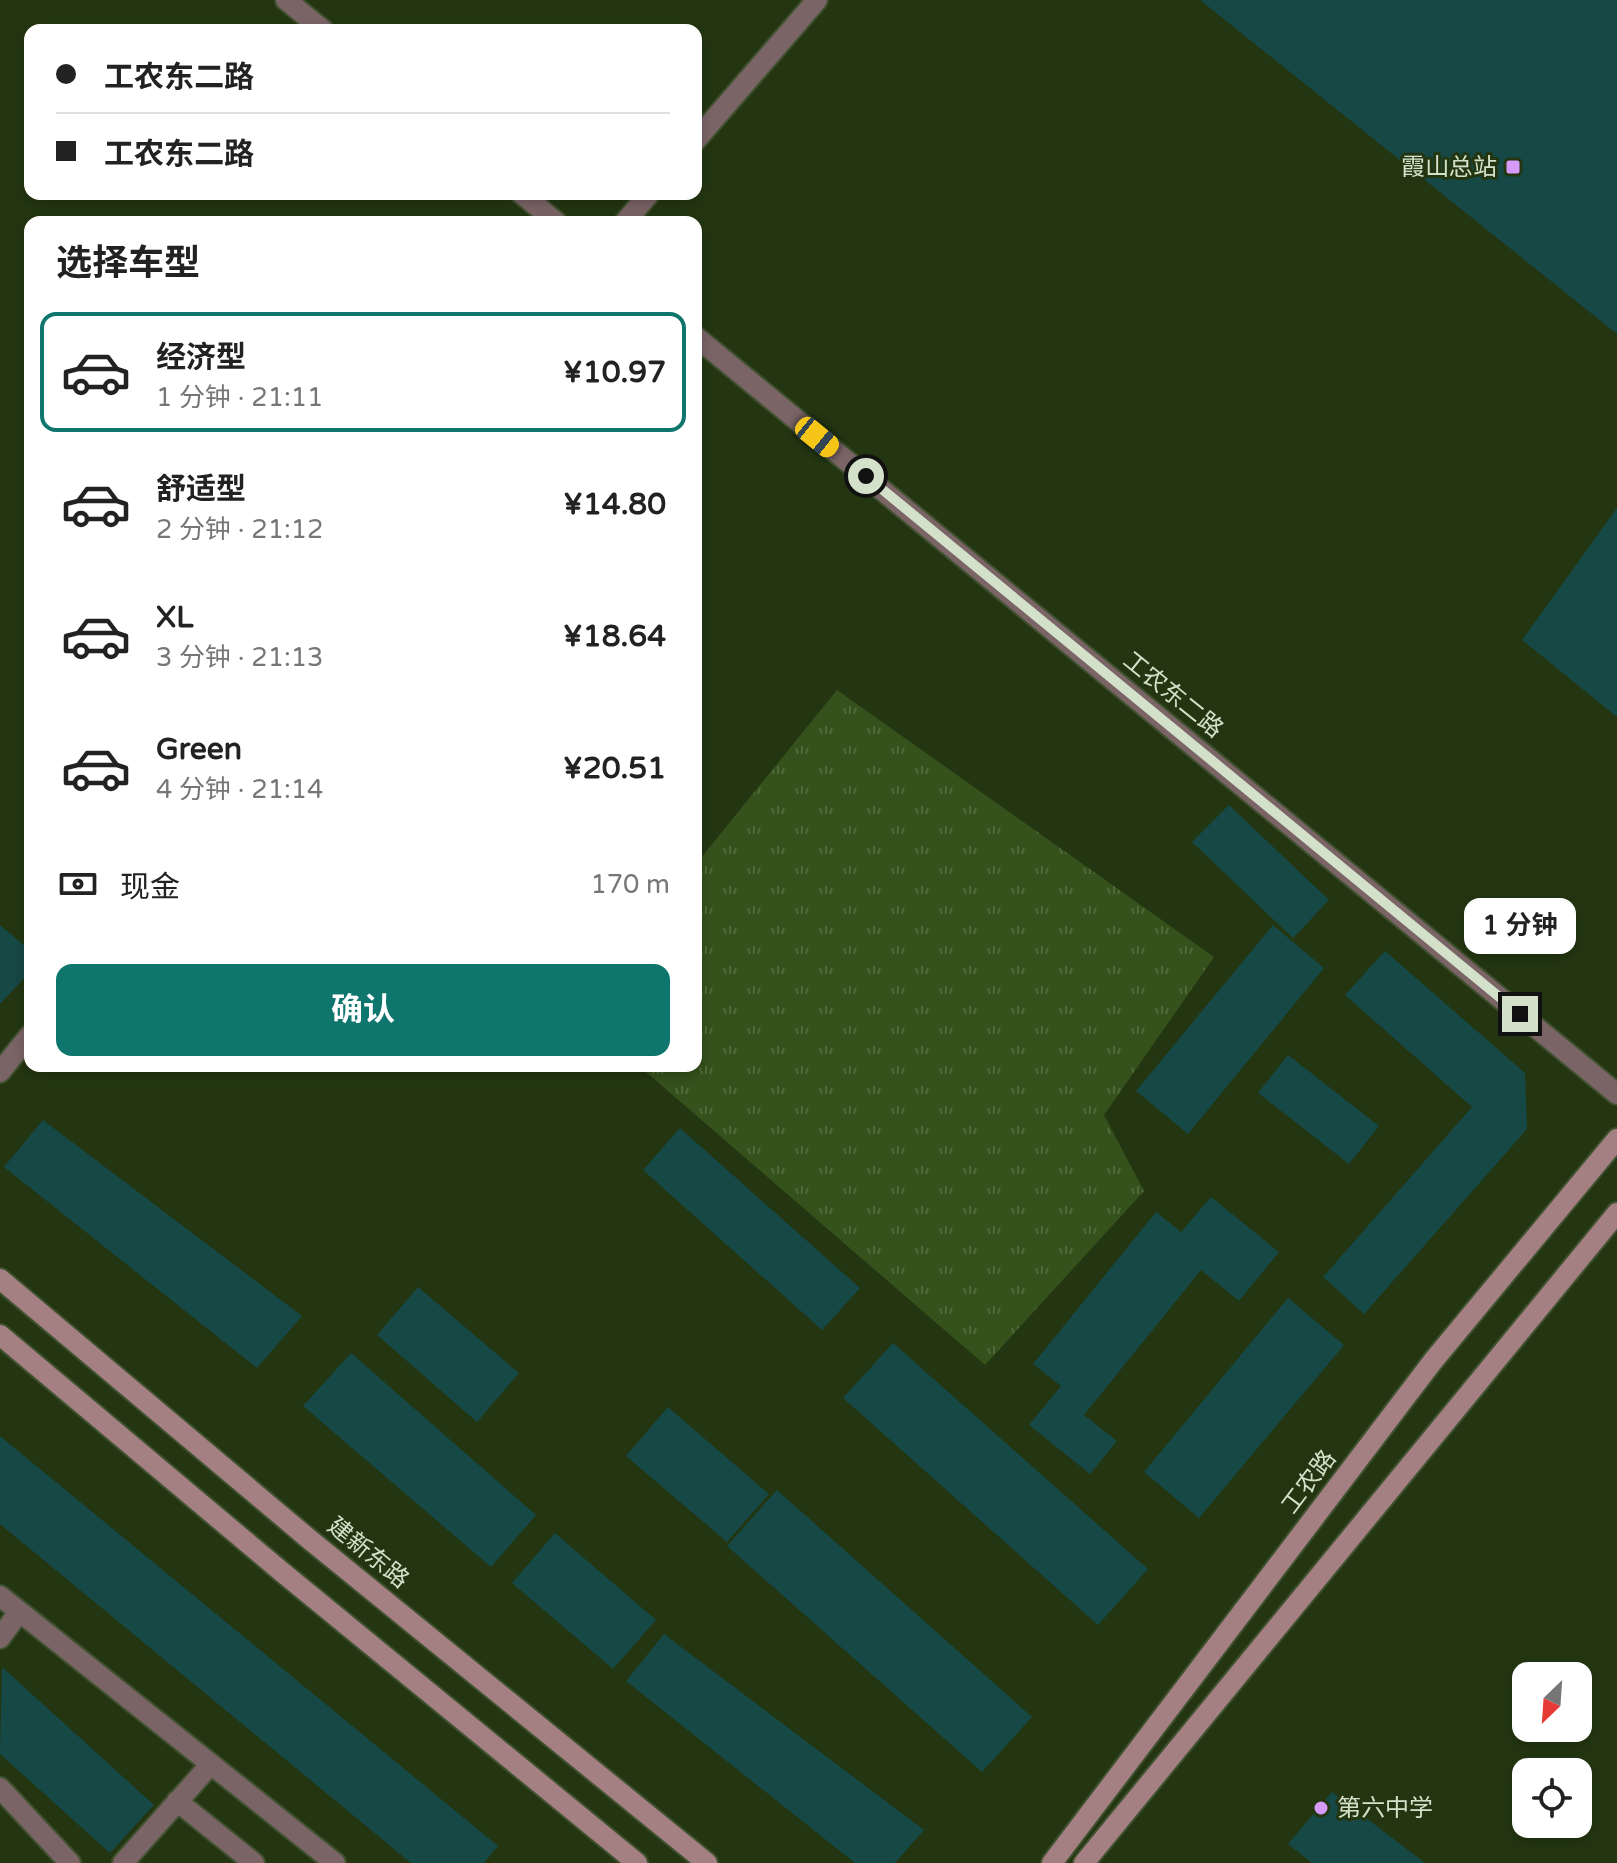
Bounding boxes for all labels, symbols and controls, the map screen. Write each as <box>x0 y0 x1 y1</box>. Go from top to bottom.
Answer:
text: 工农东二路 <box>104 59 254 96</box>
text: 工农东二路 <box>104 136 254 173</box>
place label: 霞山总站 <box>1401 153 1497 182</box>
marker: 霞山总站 <box>1504 158 1522 176</box>
text: 选择车型 <box>56 242 200 285</box>
icon: car <box>60 336 132 408</box>
text: 经济型 <box>156 339 246 376</box>
text: ¥10.97 <box>563 354 666 391</box>
text: 1 分钟 · 21:11 <box>156 382 323 413</box>
car <box>791 413 843 461</box>
route start <box>848 458 884 494</box>
icon: car <box>60 468 132 540</box>
text: 舒适型 <box>156 471 246 508</box>
text: ¥14.80 <box>563 486 666 523</box>
text: 2 分钟 · 21:12 <box>156 514 323 545</box>
text: XL <box>156 599 193 636</box>
icon: car <box>60 600 132 672</box>
text: ¥18.64 <box>563 618 666 655</box>
text: 3 分钟 · 21:13 <box>156 642 323 673</box>
street label: 工农东二路 <box>1117 646 1229 744</box>
text: Green <box>156 731 242 768</box>
icon: car <box>60 732 132 804</box>
text: ¥20.51 <box>563 750 666 787</box>
text: 4 分钟 · 21:14 <box>156 774 323 805</box>
icon: cash <box>56 862 100 906</box>
text: 现金 <box>120 869 180 906</box>
text: 170 m <box>590 869 670 900</box>
callout: 1 分钟 <box>1464 898 1576 954</box>
text: 1 分钟 <box>1482 910 1558 941</box>
button: 确认 <box>56 964 670 1056</box>
route end <box>1502 996 1538 1032</box>
street label: 工农路 <box>1276 1445 1342 1519</box>
street label: 建新东路 <box>322 1512 414 1594</box>
north arrow <box>1512 1662 1592 1742</box>
map controls <box>1512 1662 1592 1838</box>
button: locate <box>1512 1758 1592 1838</box>
place label: 第六中学 <box>1337 1794 1433 1823</box>
marker: 第六中学 <box>1312 1799 1330 1817</box>

